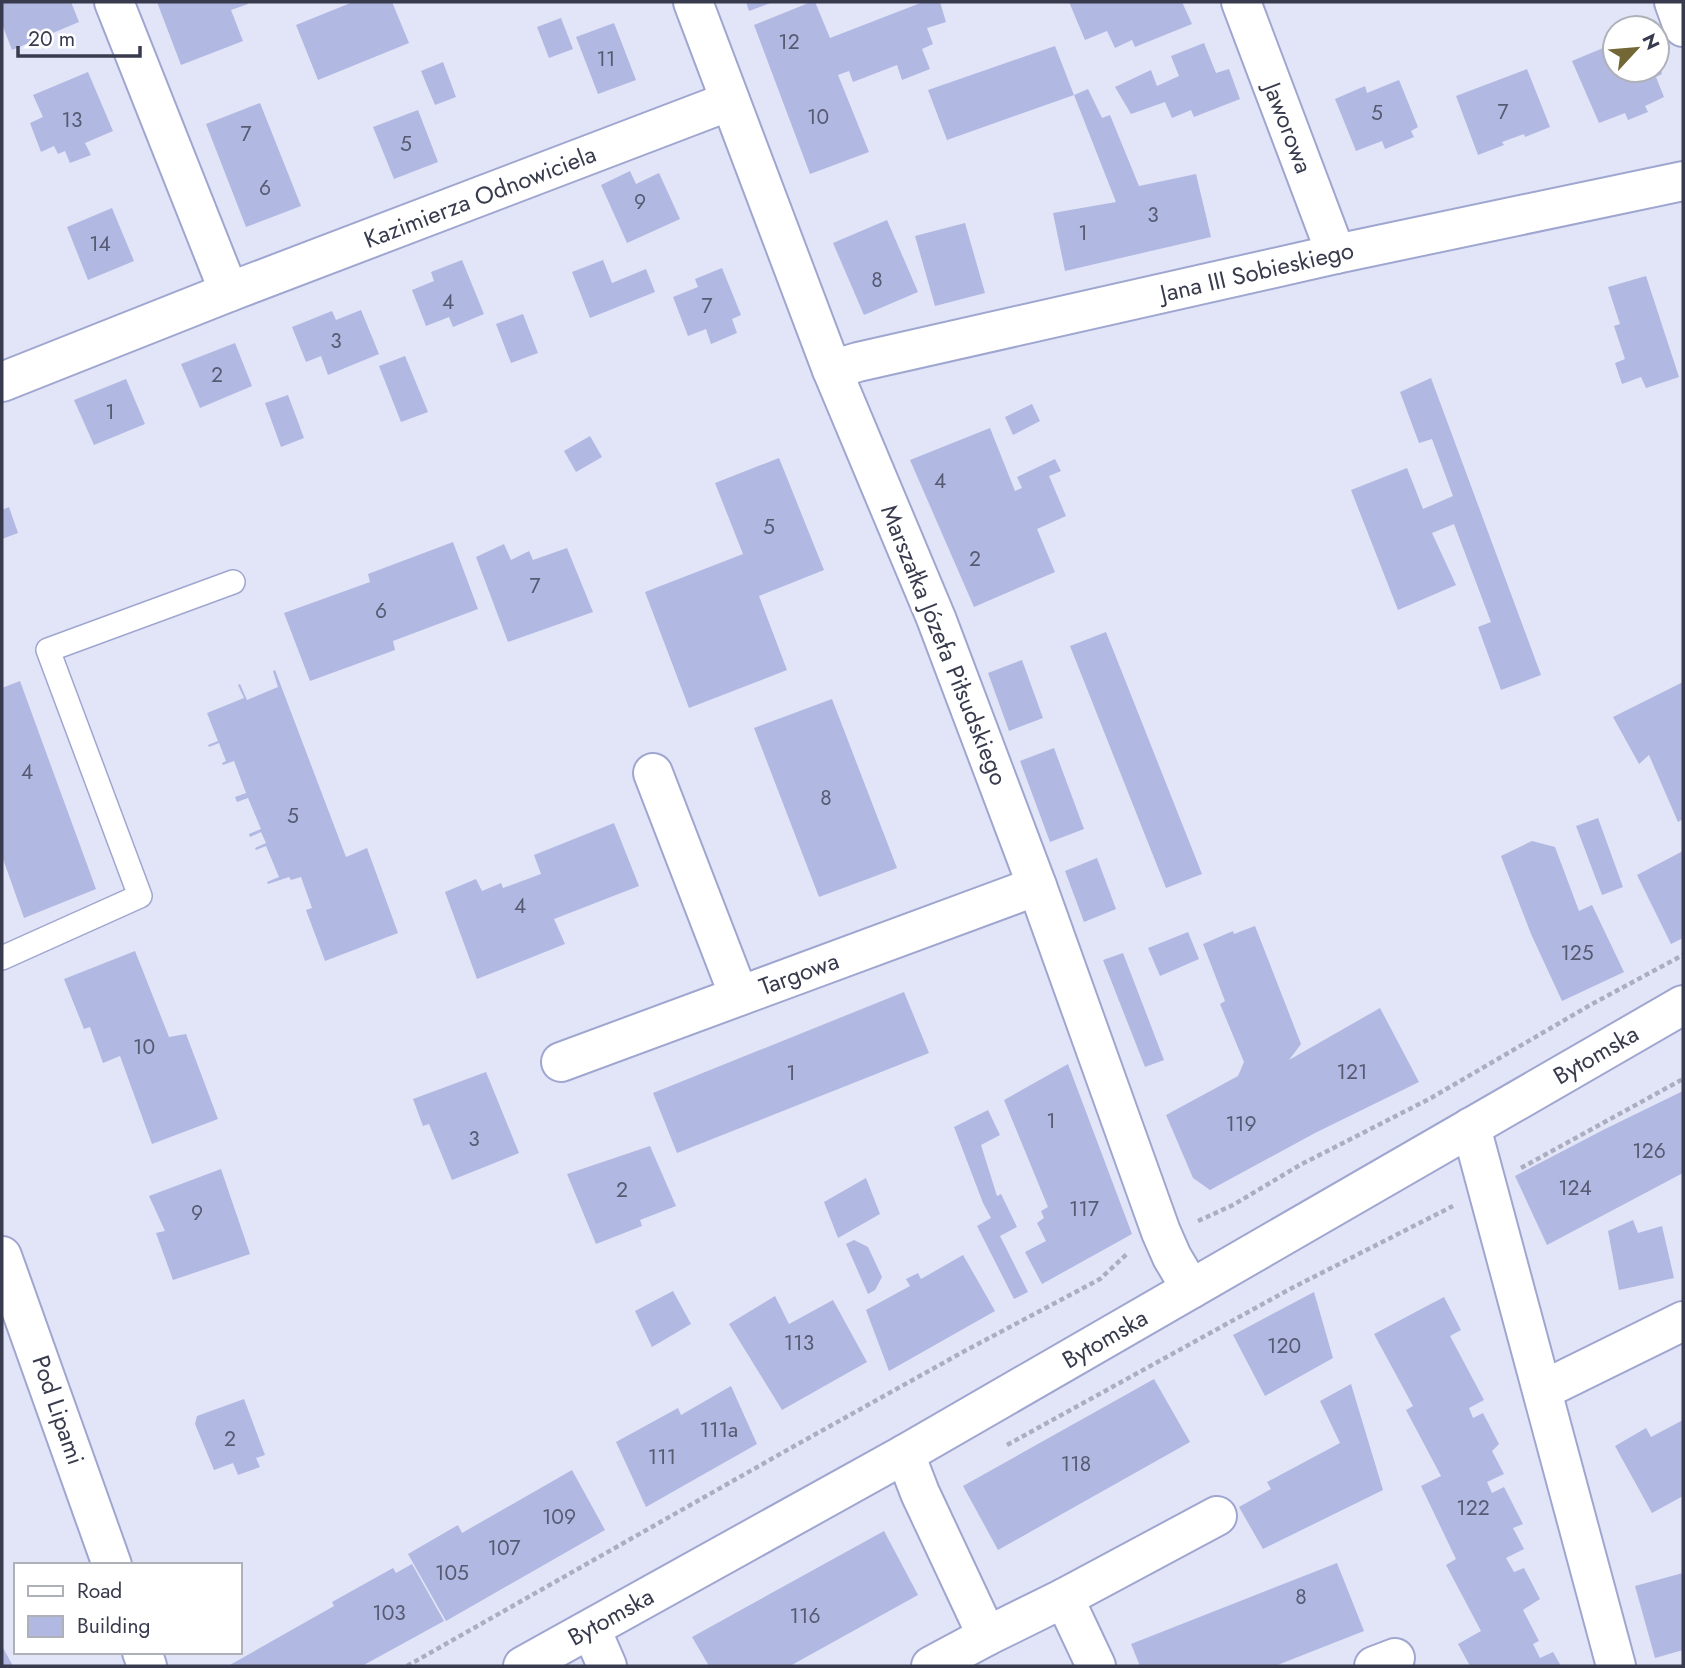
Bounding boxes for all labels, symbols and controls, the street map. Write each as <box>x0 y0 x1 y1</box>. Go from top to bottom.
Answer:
scale bar <box>18 14 140 58</box>
north arrow <box>1601 14 1671 84</box>
text: 20 m <box>28 24 75 54</box>
house number: 12 <box>778 27 800 57</box>
text: N <box>1635 29 1666 54</box>
house number: 11 <box>597 44 615 74</box>
street label: Jaworowa <box>1254 75 1322 178</box>
house number: 7 <box>1497 97 1509 127</box>
house number: 5 <box>1371 98 1383 128</box>
house number: 10 <box>807 102 829 132</box>
house number: 13 <box>62 105 82 135</box>
house number: 7 <box>240 119 252 149</box>
house number: 5 <box>400 129 412 159</box>
street label: Kazimierza Odnowiciela <box>359 136 601 257</box>
house number: 6 <box>259 173 271 203</box>
house number: 9 <box>634 187 646 217</box>
house number: 3 <box>1147 200 1159 230</box>
house number: 1 <box>1078 218 1088 248</box>
house number: 14 <box>89 229 111 259</box>
street label: Jana III Sobieskiego <box>1154 232 1357 311</box>
house number: 8 <box>871 265 883 295</box>
house number: 4 <box>442 287 454 317</box>
house number: 7 <box>701 291 713 321</box>
house number: 3 <box>330 326 342 356</box>
house number: 2 <box>211 360 223 390</box>
house number: 1 <box>105 397 115 427</box>
house number: 4 <box>934 466 946 496</box>
street label: Marszałka Józefa Piłsudskiego <box>872 499 1017 790</box>
house number: 5 <box>763 512 775 542</box>
house number: 2 <box>969 544 981 574</box>
house number: 7 <box>529 571 541 601</box>
house number: 6 <box>375 596 387 626</box>
house number: 4 <box>21 757 33 787</box>
house number: 8 <box>820 783 832 813</box>
house number: 5 <box>287 801 299 831</box>
house number: 4 <box>514 891 526 921</box>
house number: 125 <box>1560 938 1594 968</box>
street label: Targowa <box>754 943 844 1004</box>
street label: Bytomska <box>1547 1016 1645 1093</box>
house number: 10 <box>133 1032 155 1062</box>
house number: 121 <box>1337 1057 1367 1087</box>
house number: 1 <box>786 1058 796 1088</box>
house number: 1 <box>1046 1106 1056 1136</box>
house number: 119 <box>1226 1109 1257 1139</box>
house number: 3 <box>468 1124 480 1154</box>
house number: 126 <box>1632 1136 1666 1166</box>
house number: 124 <box>1558 1173 1592 1203</box>
house number: 2 <box>616 1175 628 1205</box>
house number: 117 <box>1069 1194 1099 1224</box>
house number: 9 <box>191 1198 203 1228</box>
street label: Bytomska <box>1056 1300 1154 1377</box>
house number: 113 <box>784 1328 814 1358</box>
house number: 120 <box>1267 1331 1301 1361</box>
street label: Pod Lipami <box>23 1350 94 1469</box>
house number: 111a <box>700 1415 738 1445</box>
house number: 2 <box>224 1424 236 1454</box>
house number: 111 <box>648 1442 676 1472</box>
house number: 118 <box>1061 1449 1091 1479</box>
house number: 122 <box>1456 1493 1490 1523</box>
house number: 109 <box>542 1502 576 1532</box>
house number: 107 <box>487 1533 521 1563</box>
house number: 105 <box>435 1558 469 1588</box>
legend <box>14 1563 242 1654</box>
text: Road <box>77 1576 122 1606</box>
street label: Bytomska <box>561 1579 660 1654</box>
house number: 8 <box>1295 1582 1307 1612</box>
house number: 103 <box>372 1598 406 1628</box>
house number: 116 <box>790 1601 821 1631</box>
text: Building <box>77 1611 150 1641</box>

